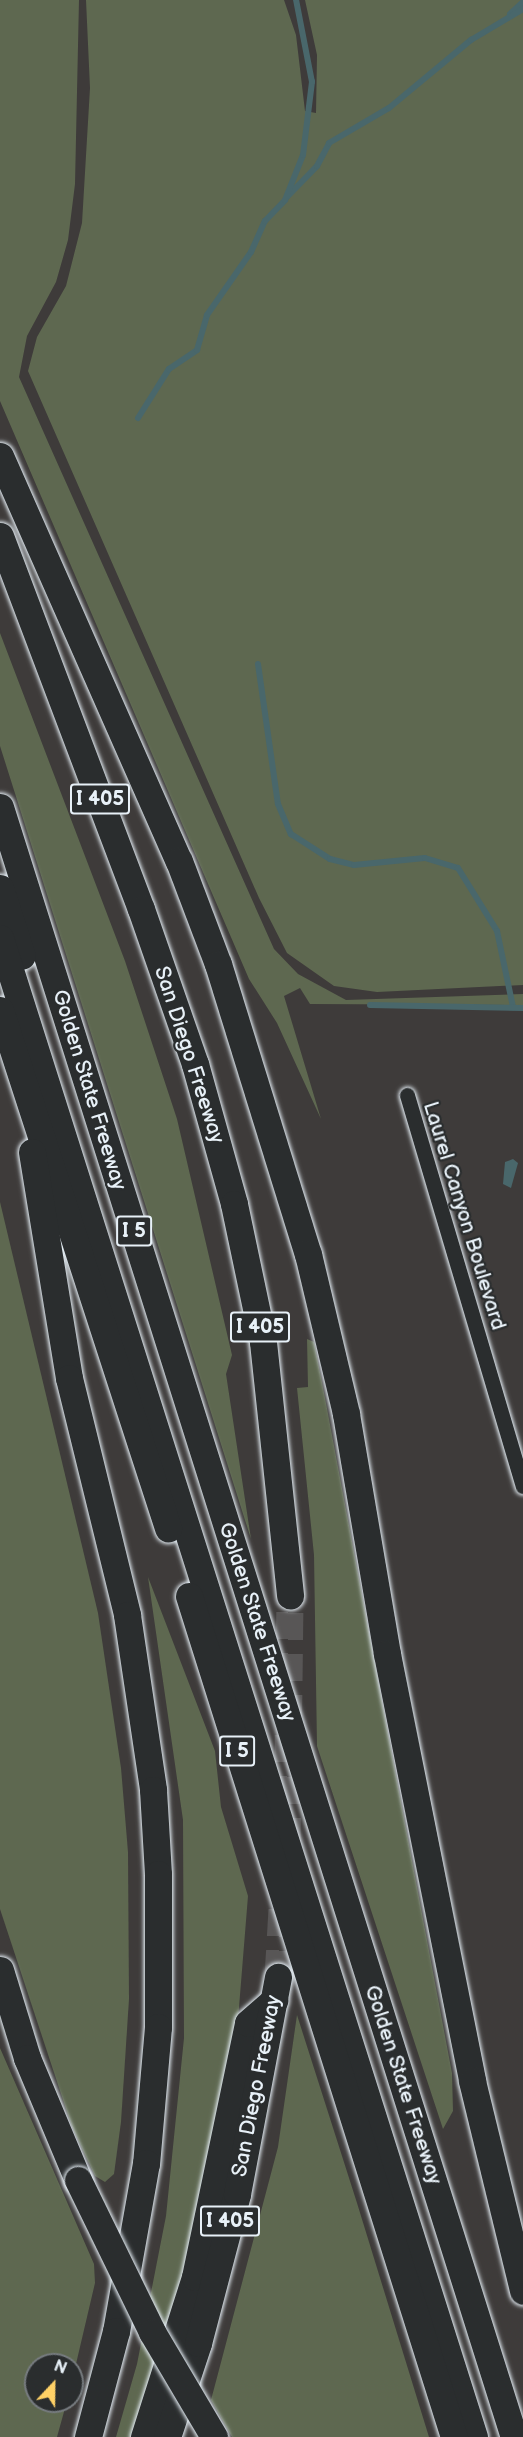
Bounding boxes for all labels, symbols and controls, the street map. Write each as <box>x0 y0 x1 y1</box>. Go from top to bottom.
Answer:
road number: I 405 <box>70 782 130 816</box>
street label: San Diego Freeway <box>149 963 229 1147</box>
street label: Golden State Freeway <box>46 987 132 1193</box>
street label: Laurel Canyon Boulevard <box>417 1099 511 1333</box>
road number: I 5 <box>116 1214 152 1248</box>
road number: I 405 <box>230 1310 290 1344</box>
street label: Golden State Freeway <box>213 1519 301 1725</box>
road number: I 5 <box>219 1734 255 1768</box>
street label: Golden State Freeway <box>359 1982 447 2188</box>
street label: San Diego Freeway <box>227 1993 287 2179</box>
road number: I 405 <box>200 2204 260 2238</box>
north arrow <box>24 2353 84 2413</box>
text: N <box>51 2357 69 2379</box>

